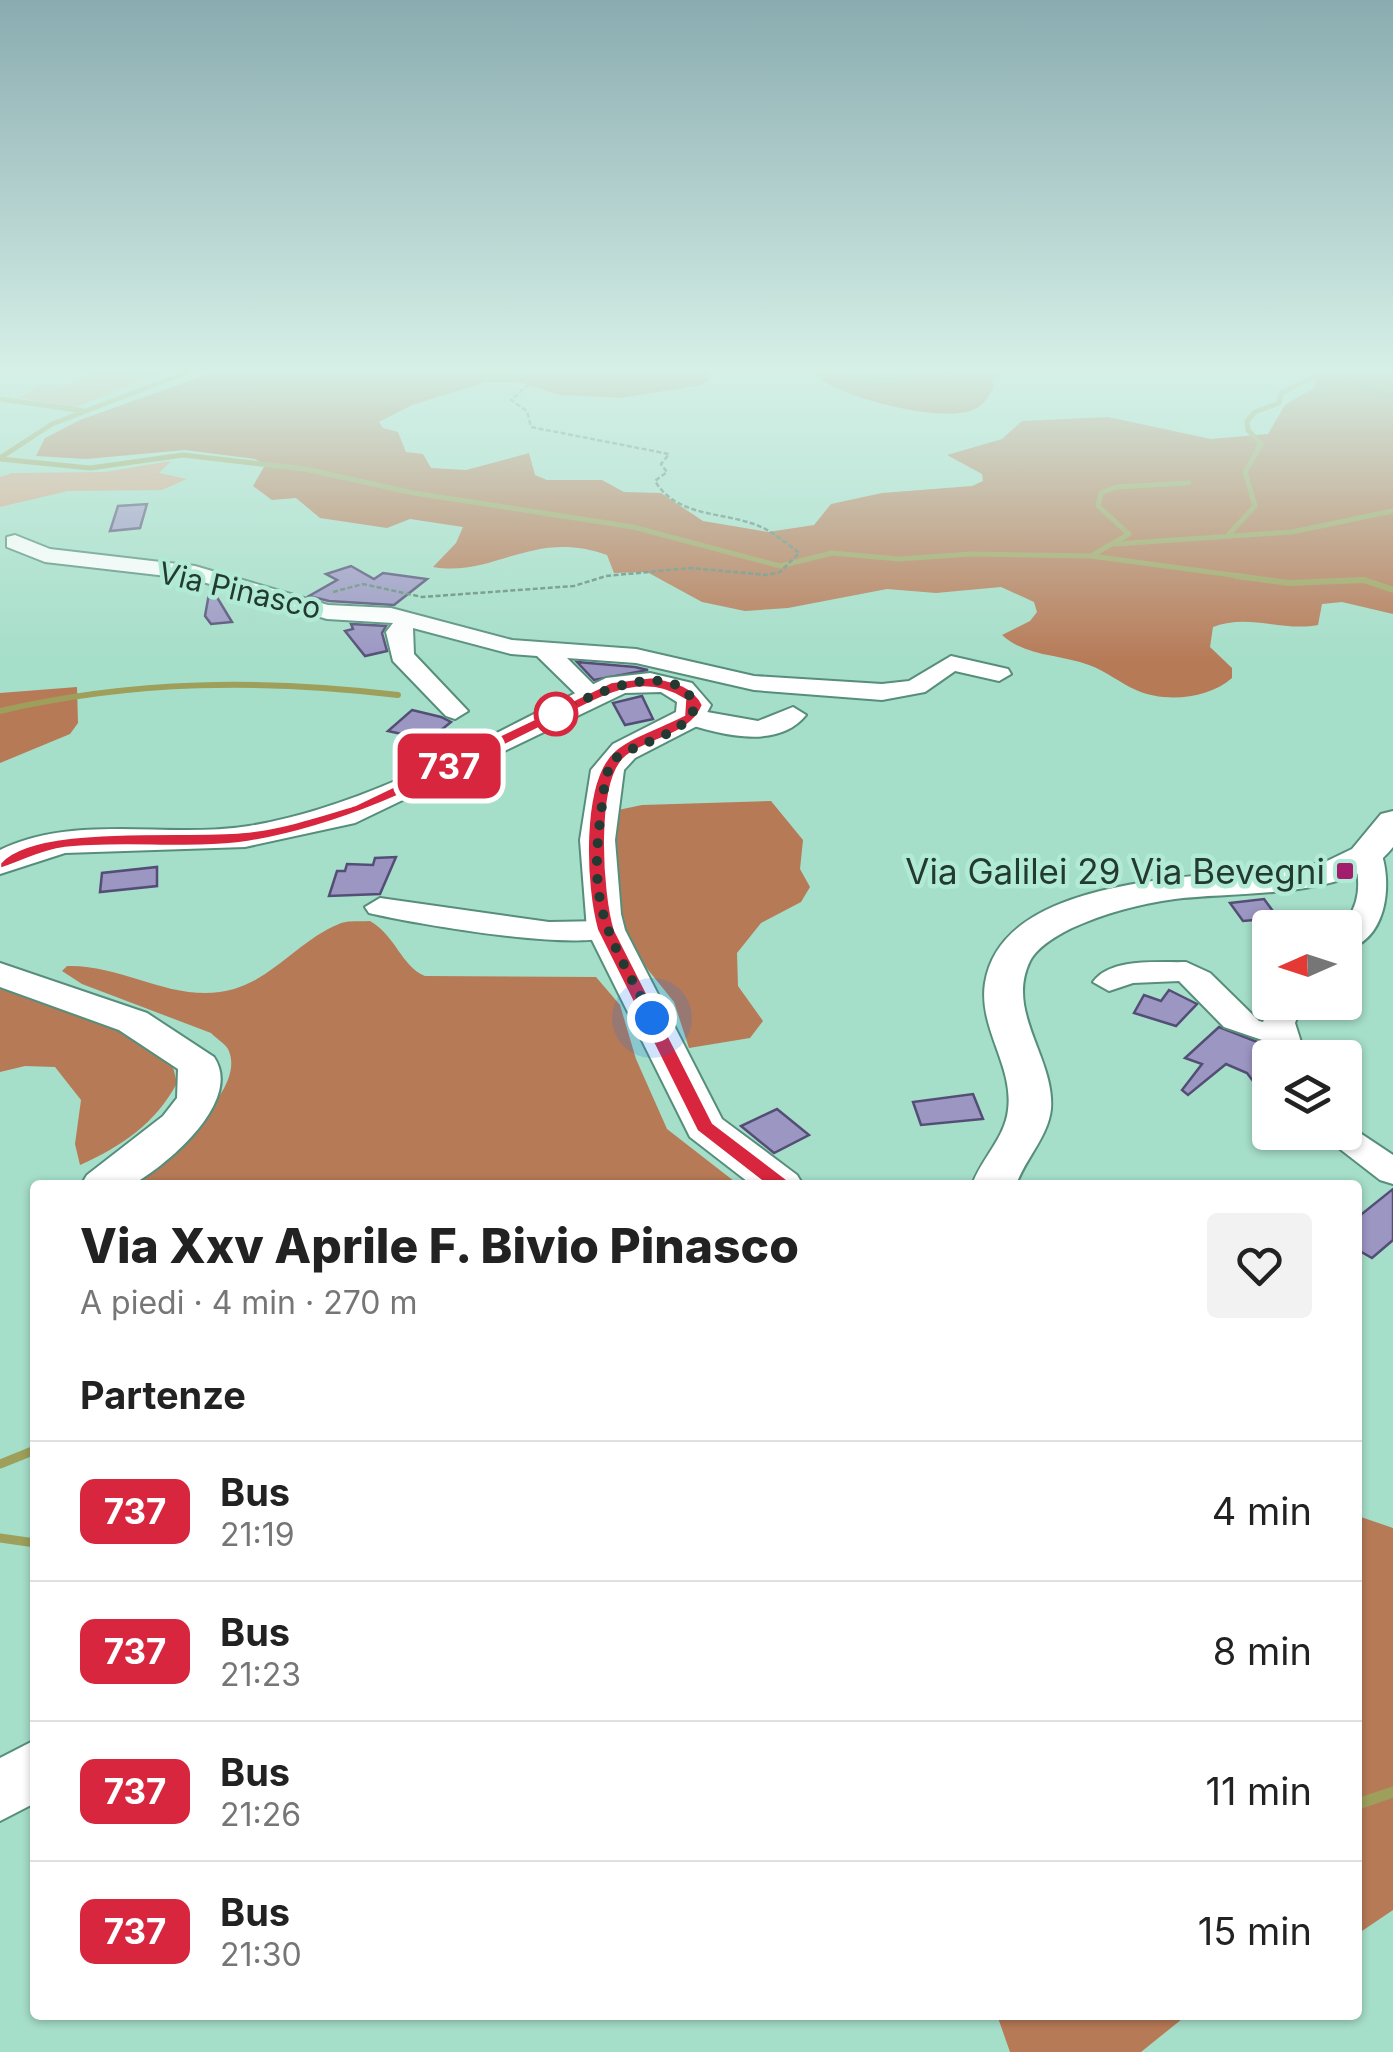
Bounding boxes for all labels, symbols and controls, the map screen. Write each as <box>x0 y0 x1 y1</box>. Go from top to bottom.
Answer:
street label: Via Pinasco <box>155 554 325 626</box>
unlabelled marker <box>535 693 577 735</box>
line badge: 737 <box>392 734 506 798</box>
text: 737 <box>418 745 480 787</box>
place label: Via Galilei 29 Via Bevegni <box>905 850 1325 892</box>
marker: Via Galilei 29 Via Bevegni <box>1334 860 1356 882</box>
north arrow <box>1252 910 1362 1020</box>
map controls <box>1252 910 1362 1150</box>
your location <box>627 993 677 1043</box>
button: layers <box>1252 1040 1362 1150</box>
button: heart <box>1207 1213 1312 1318</box>
text: Via Xxv Aprile F. Bivio Pinasco <box>80 1216 799 1275</box>
text: A piedi · 4 min · 270 m <box>80 1283 418 1322</box>
text: Partenze <box>80 1372 246 1418</box>
text: Bus <box>220 1469 290 1515</box>
text: 4 min <box>1212 1488 1312 1534</box>
text: 737 <box>104 1490 166 1532</box>
text: 21:19 <box>220 1515 295 1554</box>
text: Bus <box>220 1609 290 1655</box>
text: 8 min <box>1213 1628 1312 1674</box>
text: 737 <box>104 1630 166 1672</box>
text: 21:23 <box>220 1655 301 1694</box>
text: Bus <box>220 1749 290 1795</box>
text: 11 min <box>1205 1768 1312 1814</box>
text: 737 <box>104 1770 166 1812</box>
text: 21:26 <box>220 1795 301 1834</box>
text: Bus <box>220 1889 290 1935</box>
text: 15 min <box>1198 1908 1312 1954</box>
text: 737 <box>104 1910 166 1952</box>
text: 21:30 <box>220 1935 302 1974</box>

